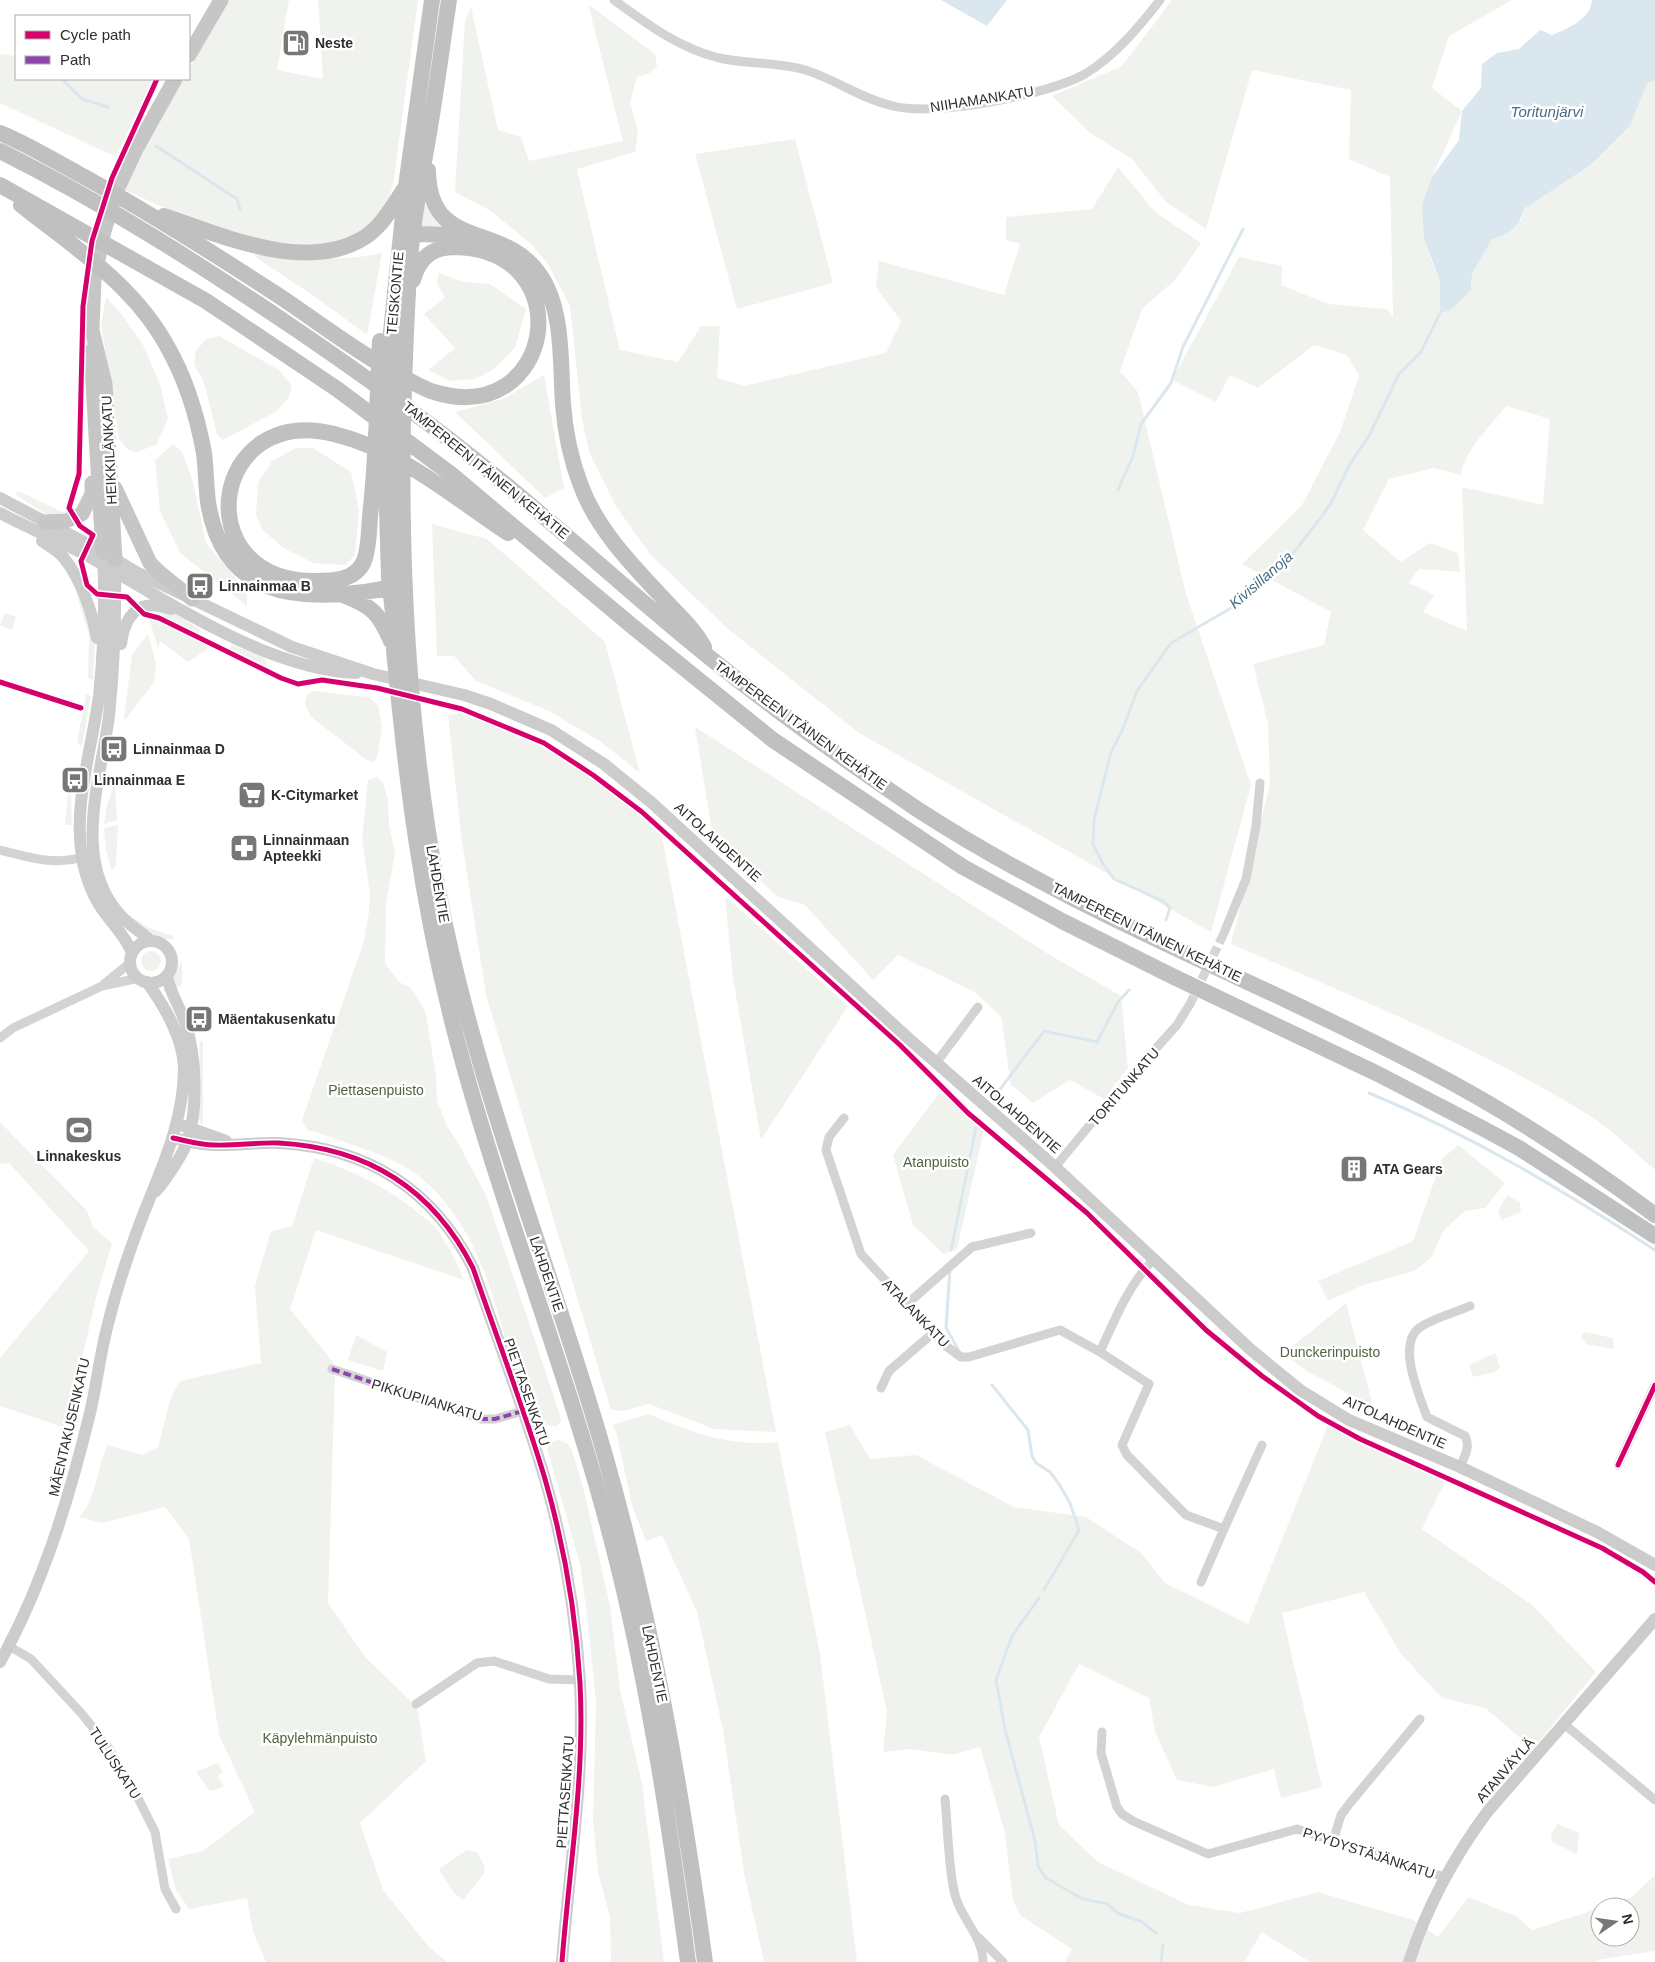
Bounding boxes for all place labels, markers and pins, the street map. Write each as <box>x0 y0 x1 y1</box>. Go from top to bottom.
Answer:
fuel station icon: Neste <box>281 28 311 58</box>
place label: Neste <box>315 35 353 51</box>
bus stop icon: Linnainmaa B <box>185 571 215 601</box>
place label: Linnainmaa B <box>219 578 311 594</box>
bus stop icon: Linnainmaa D <box>99 734 129 764</box>
place label: Linnainmaa D <box>133 741 225 757</box>
bus stop icon: Linnainmaa E <box>60 765 90 795</box>
place label: Linnainmaa E <box>94 772 185 788</box>
supermarket icon: K-Citymarket <box>237 780 267 810</box>
place label: K-Citymarket <box>271 787 358 803</box>
place label: Linnainmaan Apteekki <box>263 832 349 864</box>
pharmacy icon: Linnainmaan Apteekki <box>229 833 259 863</box>
bus stop icon: Mäentakusenkatu <box>184 1004 214 1034</box>
place label: Mäentakusenkatu <box>218 1011 335 1027</box>
sports icon: Linnakeskus <box>64 1115 94 1145</box>
place label: Linnakeskus <box>37 1148 122 1164</box>
building icon: ATA Gears <box>1339 1154 1369 1184</box>
place label: ATA Gears <box>1373 1161 1443 1177</box>

